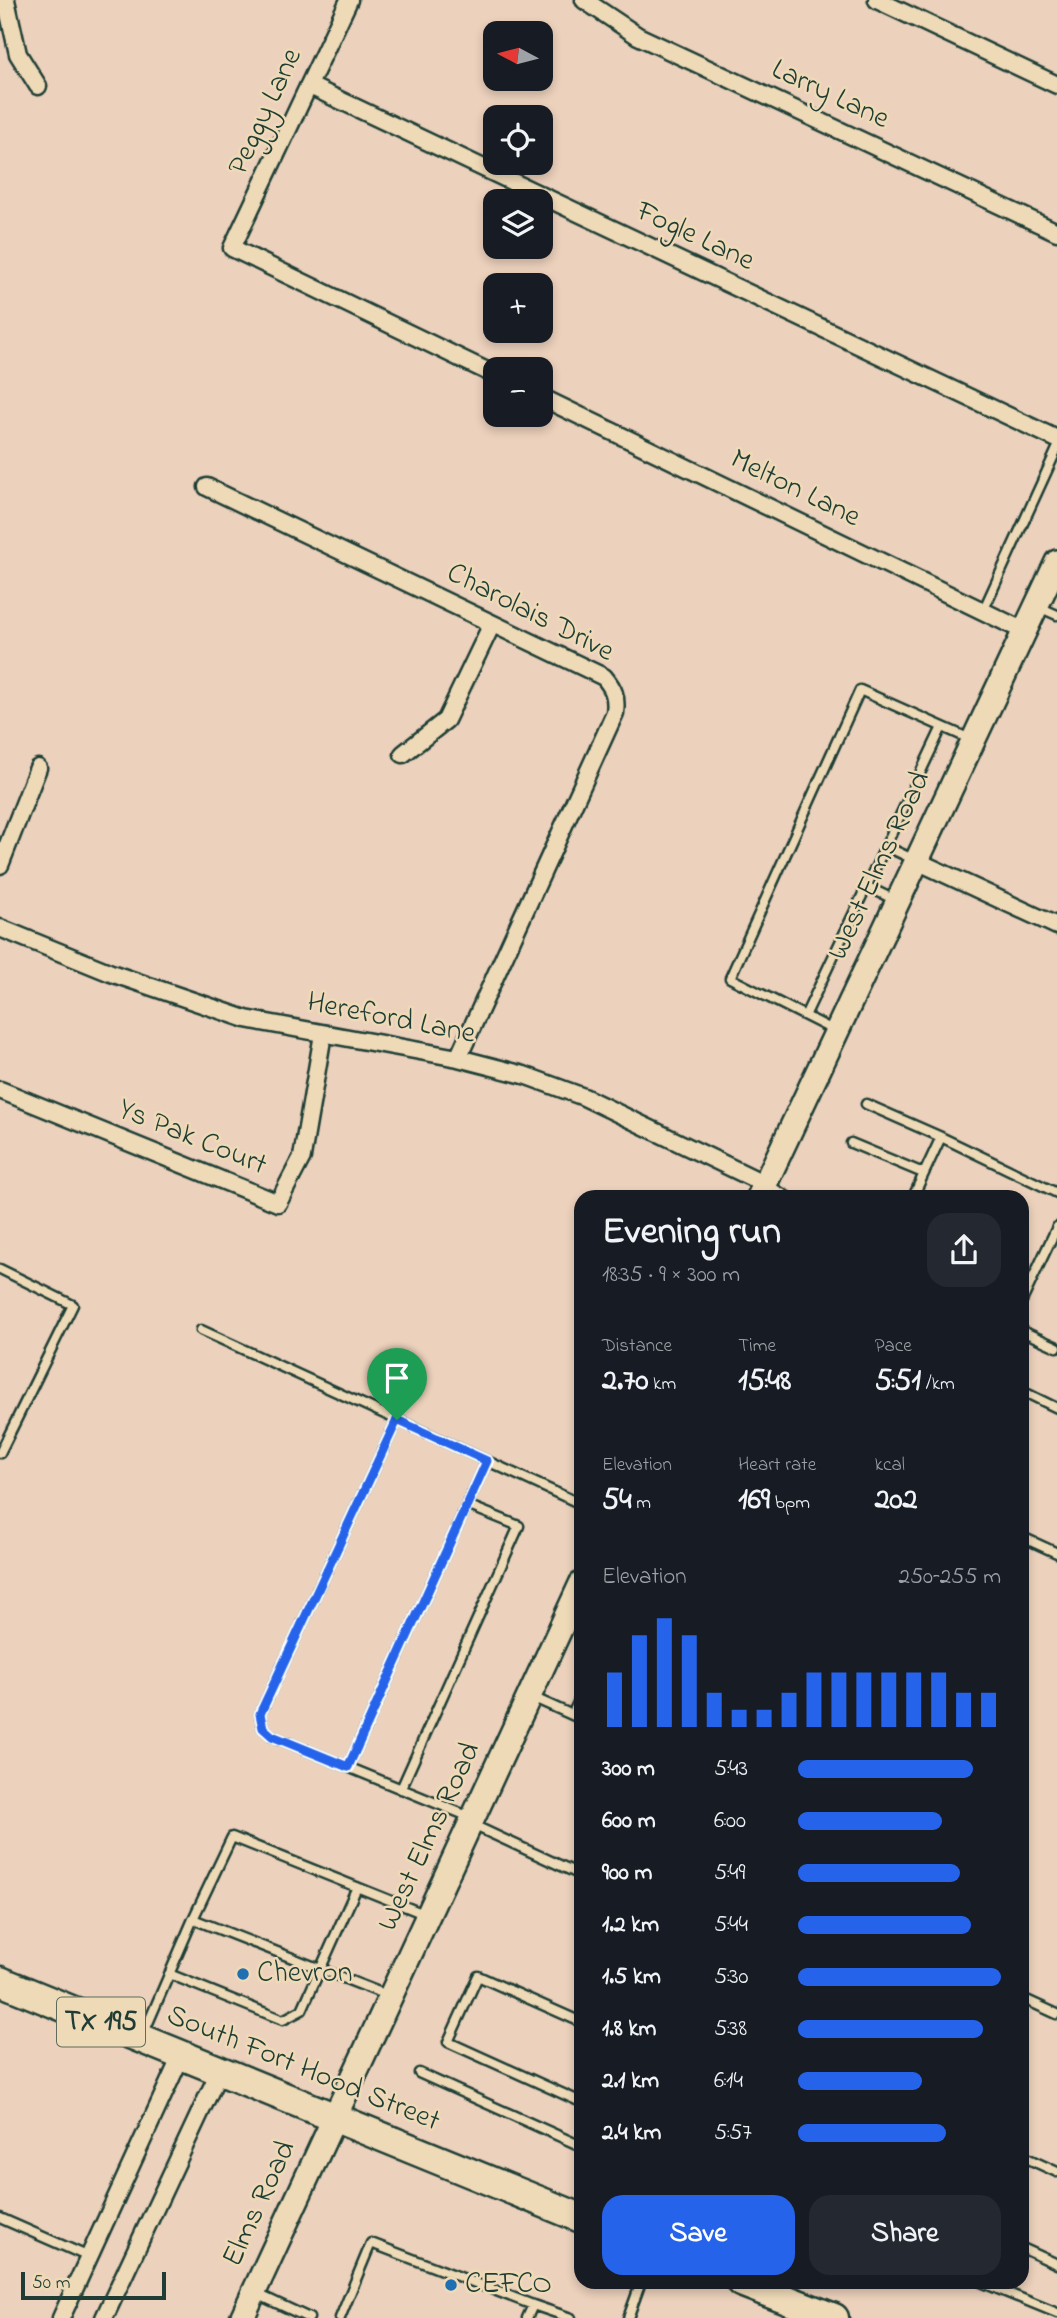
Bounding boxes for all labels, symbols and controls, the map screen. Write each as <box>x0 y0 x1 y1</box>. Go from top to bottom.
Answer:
north arrow <box>483 21 553 91</box>
map controls <box>483 21 553 427</box>
street label: Peggy Lane <box>217 41 315 183</box>
street label: Larry Lane <box>764 49 897 142</box>
button: locate <box>483 105 553 175</box>
button: layers <box>483 189 553 259</box>
street label: Fogle Lane <box>628 190 762 284</box>
button: + <box>483 273 553 343</box>
button: − <box>483 357 553 427</box>
street label: Melton Lane <box>722 438 868 540</box>
street label: Charolais Drive <box>438 552 622 674</box>
street label: West Elms Road <box>817 764 943 968</box>
street label: Hereford Lane <box>303 981 479 1057</box>
street label: Ys Pak Court <box>111 1088 273 1188</box>
text: Evening run <box>602 1205 781 1261</box>
button: share <box>927 1213 1001 1287</box>
text: 18:35 · 9 × 300 m <box>602 1259 740 1292</box>
text: Distance <box>602 1333 672 1360</box>
text: Time <box>738 1333 776 1360</box>
text: Pace <box>875 1333 912 1360</box>
pin <box>367 1348 427 1420</box>
icon: arrive <box>378 1359 416 1397</box>
text: 2.70 <box>602 1360 648 1404</box>
text: 15:48 <box>738 1360 791 1404</box>
text: 5:51 <box>875 1360 921 1404</box>
text: km <box>648 1371 676 1398</box>
text: /km <box>921 1371 955 1398</box>
text: Elevation <box>602 1452 672 1479</box>
text: Heart rate <box>738 1452 816 1479</box>
text: kcal <box>875 1452 905 1479</box>
text: 54 <box>602 1479 632 1523</box>
text: 169 <box>738 1479 770 1523</box>
text: 202 <box>875 1479 917 1523</box>
text: m <box>632 1490 651 1517</box>
text: bpm <box>770 1490 810 1517</box>
text: Elevation <box>602 1561 687 1594</box>
text: 250–255 m <box>899 1561 1001 1594</box>
street label: West Elms Road <box>367 1735 493 1939</box>
text: 300 m <box>602 1753 655 1786</box>
text: 5:43 <box>714 1753 748 1786</box>
text: 600 m <box>602 1805 656 1838</box>
text: 6:00 <box>714 1805 746 1838</box>
text: 900 m <box>602 1857 652 1890</box>
text: 5:49 <box>714 1857 746 1890</box>
text: 1.2 km <box>602 1909 659 1942</box>
text: 5:44 <box>714 1909 748 1942</box>
place label: Chevron <box>257 1952 352 1996</box>
text: 1.5 km <box>602 1961 661 1994</box>
text: 5:30 <box>714 1961 749 1994</box>
marker: Chevron <box>235 1966 251 1982</box>
street label: South Fort Hood Street <box>160 1994 446 2144</box>
road number: TX 195 <box>57 1997 145 2046</box>
text: 1.8 km <box>602 2013 656 2046</box>
text: 5:38 <box>714 2013 747 2046</box>
text: 2.1 km <box>602 2065 659 2098</box>
text: 6:14 <box>714 2065 743 2098</box>
text: 2.4 km <box>602 2117 661 2150</box>
text: 5:57 <box>714 2117 752 2150</box>
street label: Elms Road <box>212 2134 308 2274</box>
button: Save <box>602 2195 795 2275</box>
button: Share <box>809 2195 1001 2275</box>
place label: CEFCO <box>465 2263 552 2307</box>
scale bar <box>21 2269 166 2301</box>
text: 50 m <box>32 2270 71 2297</box>
marker: CEFCO <box>443 2277 459 2293</box>

